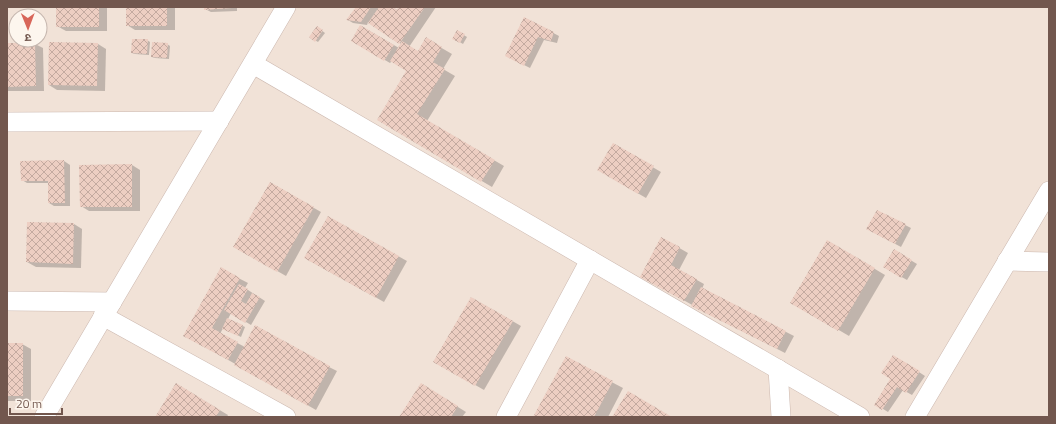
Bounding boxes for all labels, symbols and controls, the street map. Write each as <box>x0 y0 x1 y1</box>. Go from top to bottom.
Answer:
north arrow <box>8 8 48 48</box>
text: उ <box>24 30 32 46</box>
scale bar <box>10 390 62 416</box>
text: 20 m <box>16 394 42 413</box>

